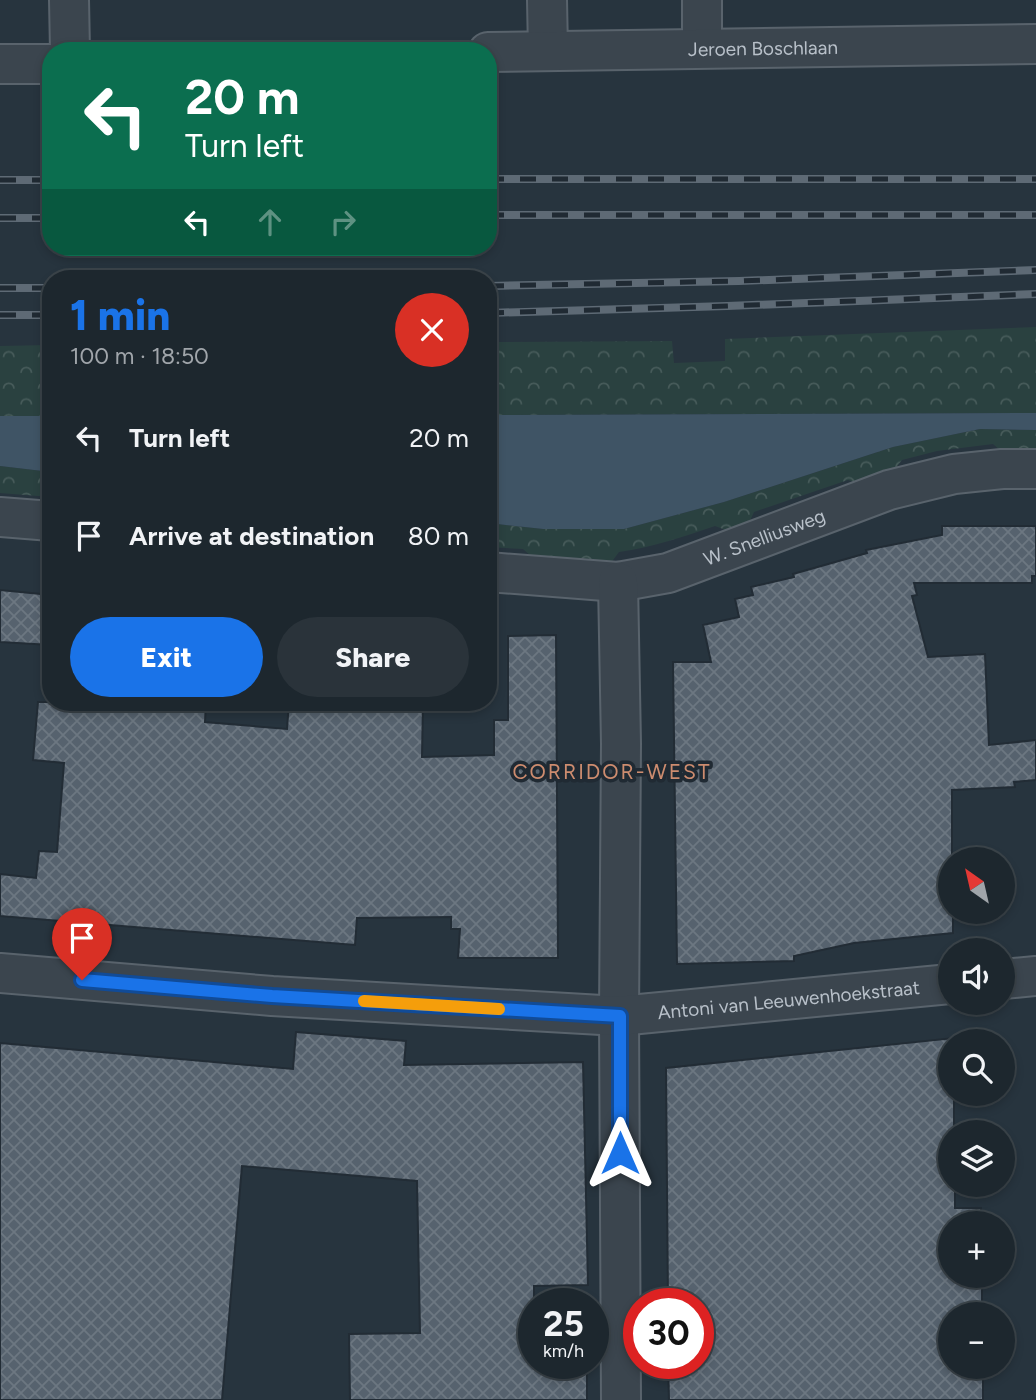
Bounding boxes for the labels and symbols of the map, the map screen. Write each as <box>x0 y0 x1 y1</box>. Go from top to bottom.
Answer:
street label: Jeroen Boschlaan <box>688 35 838 61</box>
street label: W. Snelliusweg <box>700 504 828 570</box>
district label: CORRIDOR-WEST <box>512 759 712 784</box>
north arrow <box>938 847 1015 924</box>
pin <box>52 908 112 980</box>
street label: Antoni van Leeuwenhoekstraat <box>657 975 921 1024</box>
position arrow <box>583 1116 657 1190</box>
speed limit sign: 30 <box>623 1288 714 1379</box>

